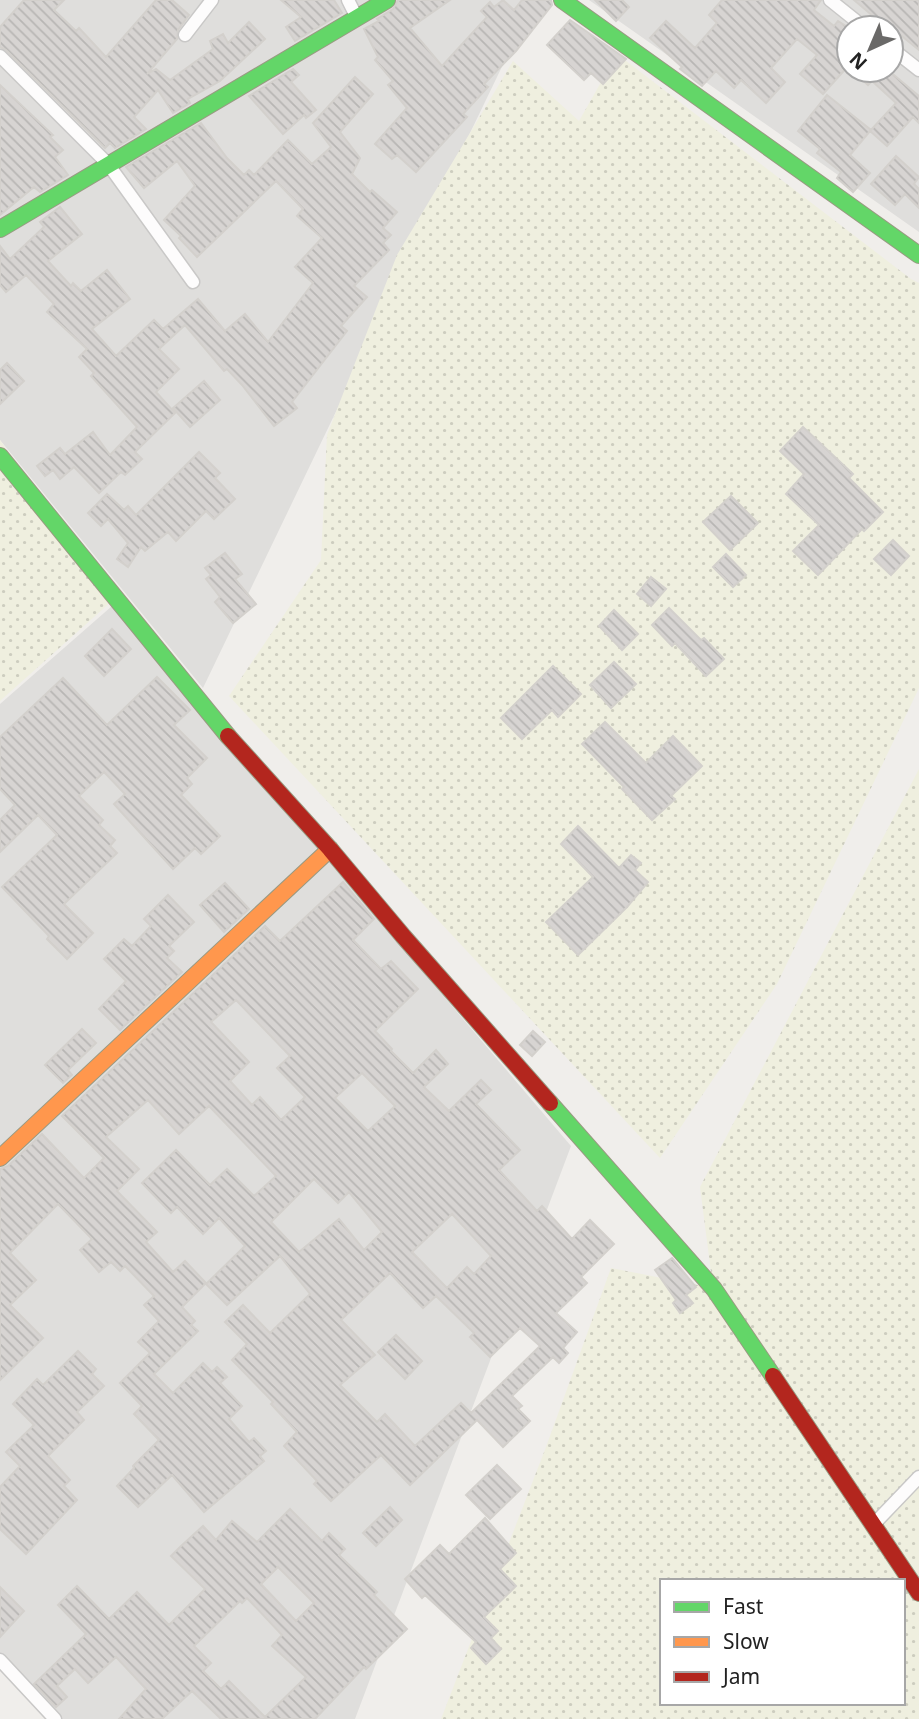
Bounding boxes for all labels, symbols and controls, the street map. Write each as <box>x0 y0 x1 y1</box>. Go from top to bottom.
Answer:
north arrow <box>835 14 905 84</box>
text: N <box>844 47 873 76</box>
legend <box>660 1579 905 1705</box>
text: Fast <box>723 1592 764 1620</box>
text: Slow <box>723 1627 769 1655</box>
text: Jam <box>721 1662 760 1690</box>

